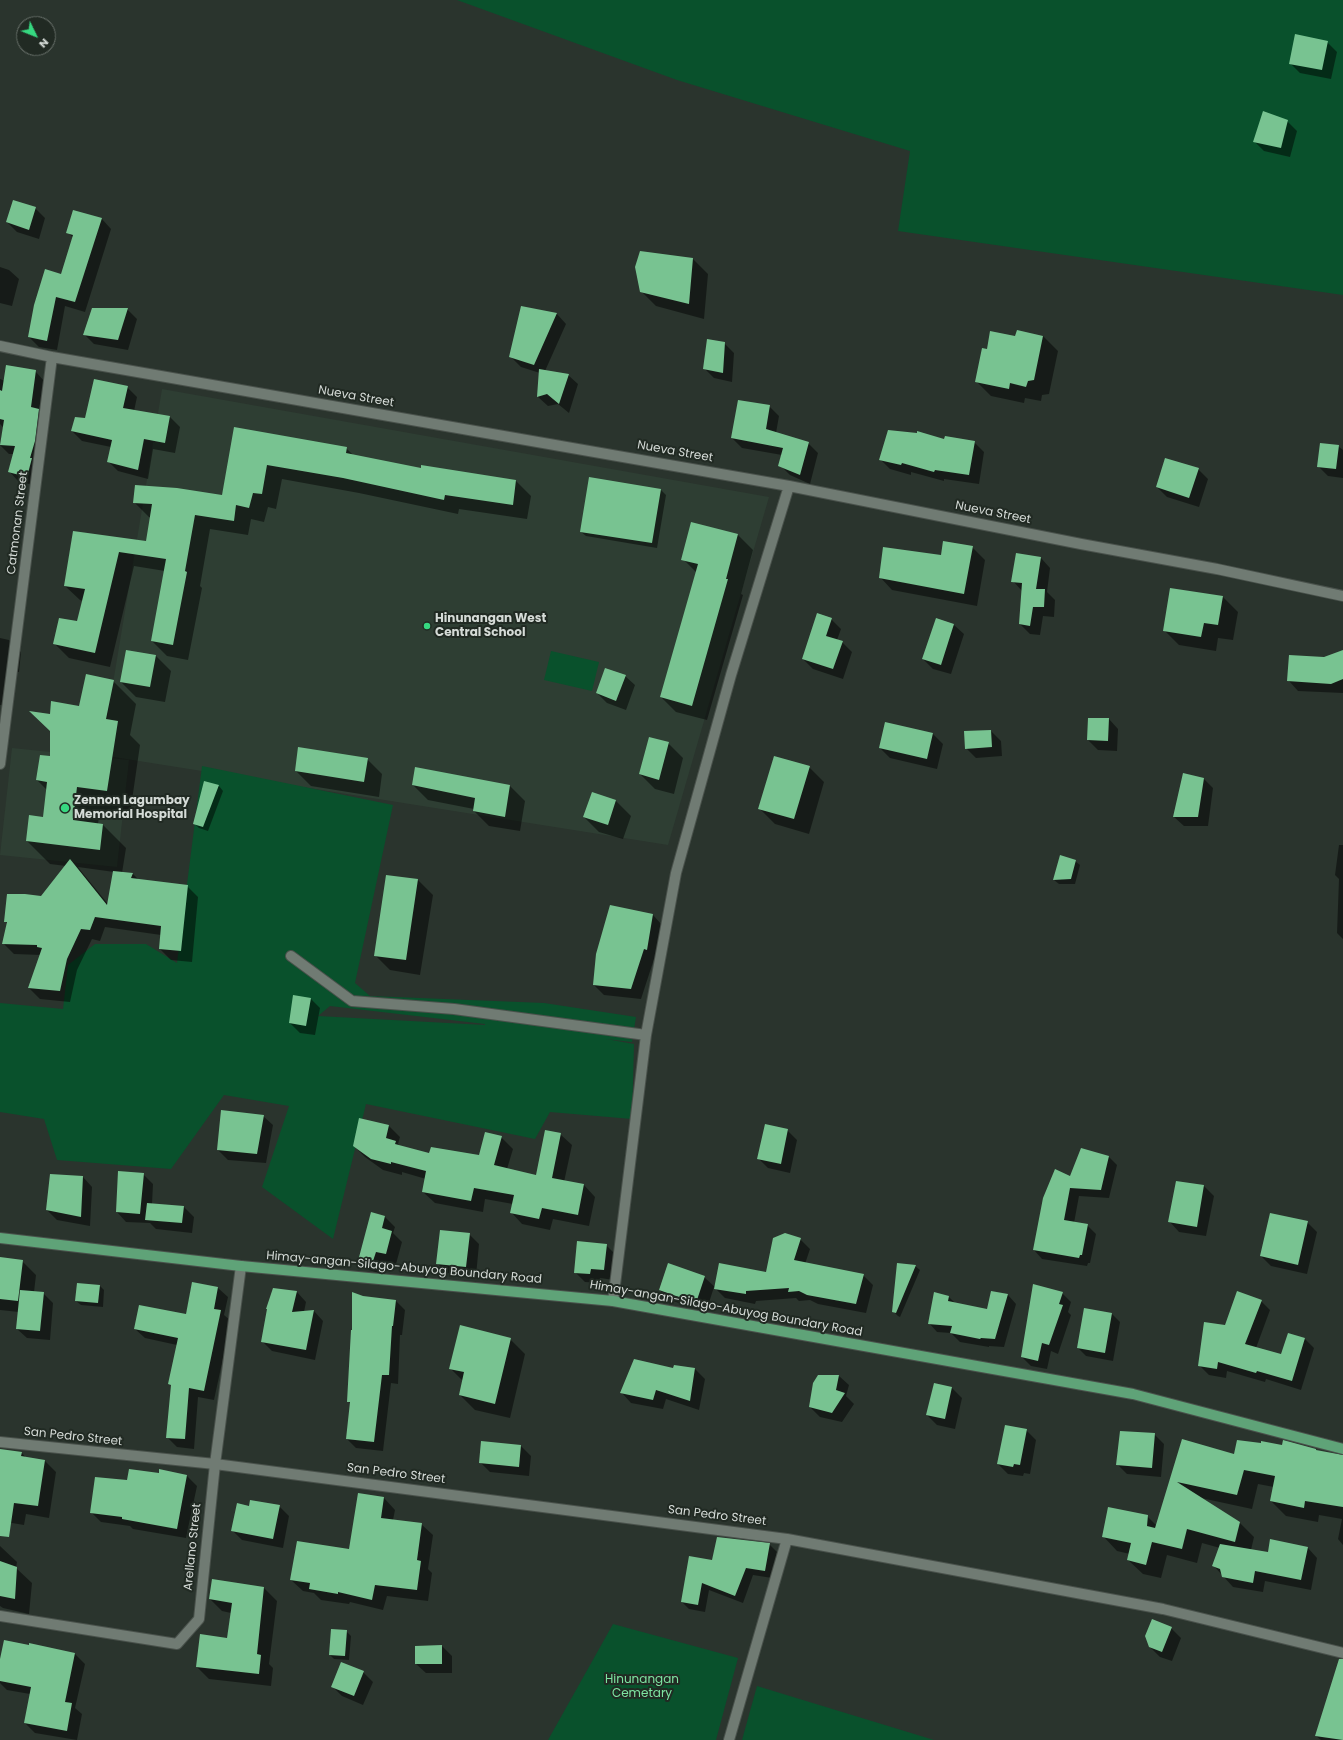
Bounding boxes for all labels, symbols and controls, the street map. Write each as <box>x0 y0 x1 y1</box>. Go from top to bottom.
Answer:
north arrow <box>16 16 56 56</box>
text: N <box>35 35 53 52</box>
street label: Nueva Street <box>317 383 395 411</box>
street label: Nueva Street <box>636 438 714 466</box>
street label: Catmonan Street <box>5 471 31 575</box>
street label: Nueva Street <box>954 499 1032 527</box>
place label: Hinunangan West Central School <box>435 612 546 640</box>
marker: Hinunangan West Central School <box>422 621 432 631</box>
place label: Zennon Lagumbay Memorial Hospital <box>74 794 190 822</box>
marker: Zennon Lagumbay Memorial Hospital <box>59 802 71 814</box>
street label: Himay-angan-Silago-Abuyog Boundary Road <box>266 1249 542 1287</box>
street label: Himay-angan-Silago-Abuyog Boundary Road <box>588 1278 864 1340</box>
street label: San Pedro Street <box>23 1425 123 1449</box>
street label: San Pedro Street <box>346 1461 446 1487</box>
street label: Arellano Street <box>181 1503 205 1591</box>
street label: San Pedro Street <box>667 1503 767 1529</box>
park label: Hinunangan Cemetary <box>605 1673 679 1701</box>

